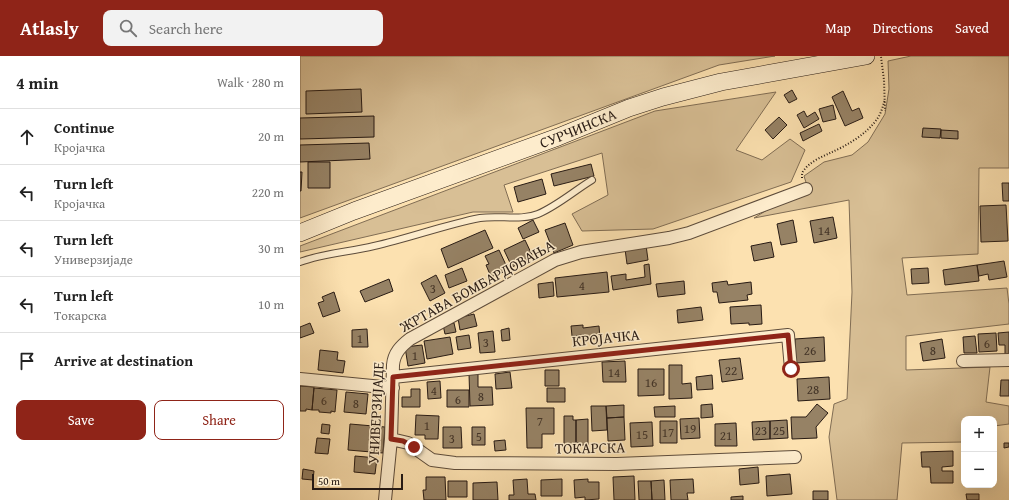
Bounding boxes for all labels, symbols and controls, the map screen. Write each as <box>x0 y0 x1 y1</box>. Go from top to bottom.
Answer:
search box <box>103 10 383 46</box>
text: Atlasly <box>20 14 79 42</box>
icon: search <box>117 17 139 39</box>
text: Search here <box>149 18 223 39</box>
text: Map <box>825 18 851 38</box>
text: Directions <box>873 18 933 38</box>
text: Saved <box>955 18 989 38</box>
text: 4 min <box>16 70 58 95</box>
text: Walk · 280 m <box>217 73 284 92</box>
street label: СУРЧИНСКА <box>537 103 619 153</box>
text: Continue <box>54 117 115 138</box>
icon: ahead <box>16 126 38 148</box>
text: 20 m <box>258 127 284 146</box>
text: Кројачка <box>54 138 105 157</box>
text: Turn left <box>54 173 113 194</box>
icon: left <box>16 182 38 204</box>
text: 220 m <box>252 183 284 202</box>
text: Кројачка <box>54 194 105 213</box>
house number: 14 <box>818 221 830 240</box>
text: Turn left <box>54 229 113 250</box>
street label: ЖРТАВА БОМБАРДОВАЊА <box>395 234 558 337</box>
icon: left <box>16 238 38 260</box>
text: 30 m <box>258 239 284 258</box>
text: Универзијаде <box>54 250 133 269</box>
house number: 4 <box>579 276 585 295</box>
house number: 3 <box>430 279 436 298</box>
text: Turn left <box>54 285 113 306</box>
icon: left <box>16 294 38 316</box>
text: 10 m <box>258 295 284 314</box>
text: Токарска <box>54 306 107 325</box>
street label: КРОЈАЧКА <box>571 324 641 351</box>
house number: 1 <box>357 329 363 348</box>
house number: 3 <box>483 333 489 352</box>
house number: 6 <box>984 334 990 353</box>
house number: 26 <box>804 341 816 360</box>
house number: 8 <box>930 341 936 360</box>
house number: 1 <box>412 346 418 365</box>
icon: arrive <box>16 350 38 372</box>
text: Arrive at destination <box>54 350 193 371</box>
route start <box>782 360 800 378</box>
street label: УНИВЕРЗИЈАДЕ <box>362 361 389 465</box>
house number: 22 <box>725 361 737 380</box>
house number: 14 <box>608 363 620 382</box>
house number: 16 <box>645 373 657 392</box>
house number: 28 <box>807 380 819 399</box>
house number: 4 <box>431 381 437 400</box>
house number: 8 <box>478 387 484 406</box>
house number: 6 <box>455 390 461 409</box>
house number: 6 <box>321 391 327 410</box>
house number: 8 <box>353 394 359 413</box>
button: Save <box>16 400 146 440</box>
button: Share <box>154 400 284 440</box>
house number: 7 <box>537 412 543 431</box>
house number: 1 <box>424 416 430 435</box>
map controls <box>961 416 997 488</box>
button: + <box>961 416 997 452</box>
house number: 19 <box>684 419 696 438</box>
house number: 23 <box>755 421 767 440</box>
house number: 25 <box>773 421 785 440</box>
house number: 17 <box>662 423 674 442</box>
house number: 15 <box>636 425 648 444</box>
house number: 21 <box>720 426 732 445</box>
house number: 5 <box>476 427 482 446</box>
house number: 3 <box>449 429 455 448</box>
street label: ТОКАРСКА <box>555 436 625 459</box>
route end <box>405 438 423 456</box>
button: − <box>961 452 997 488</box>
scale bar <box>312 472 403 491</box>
text: 50 m <box>318 473 340 489</box>

